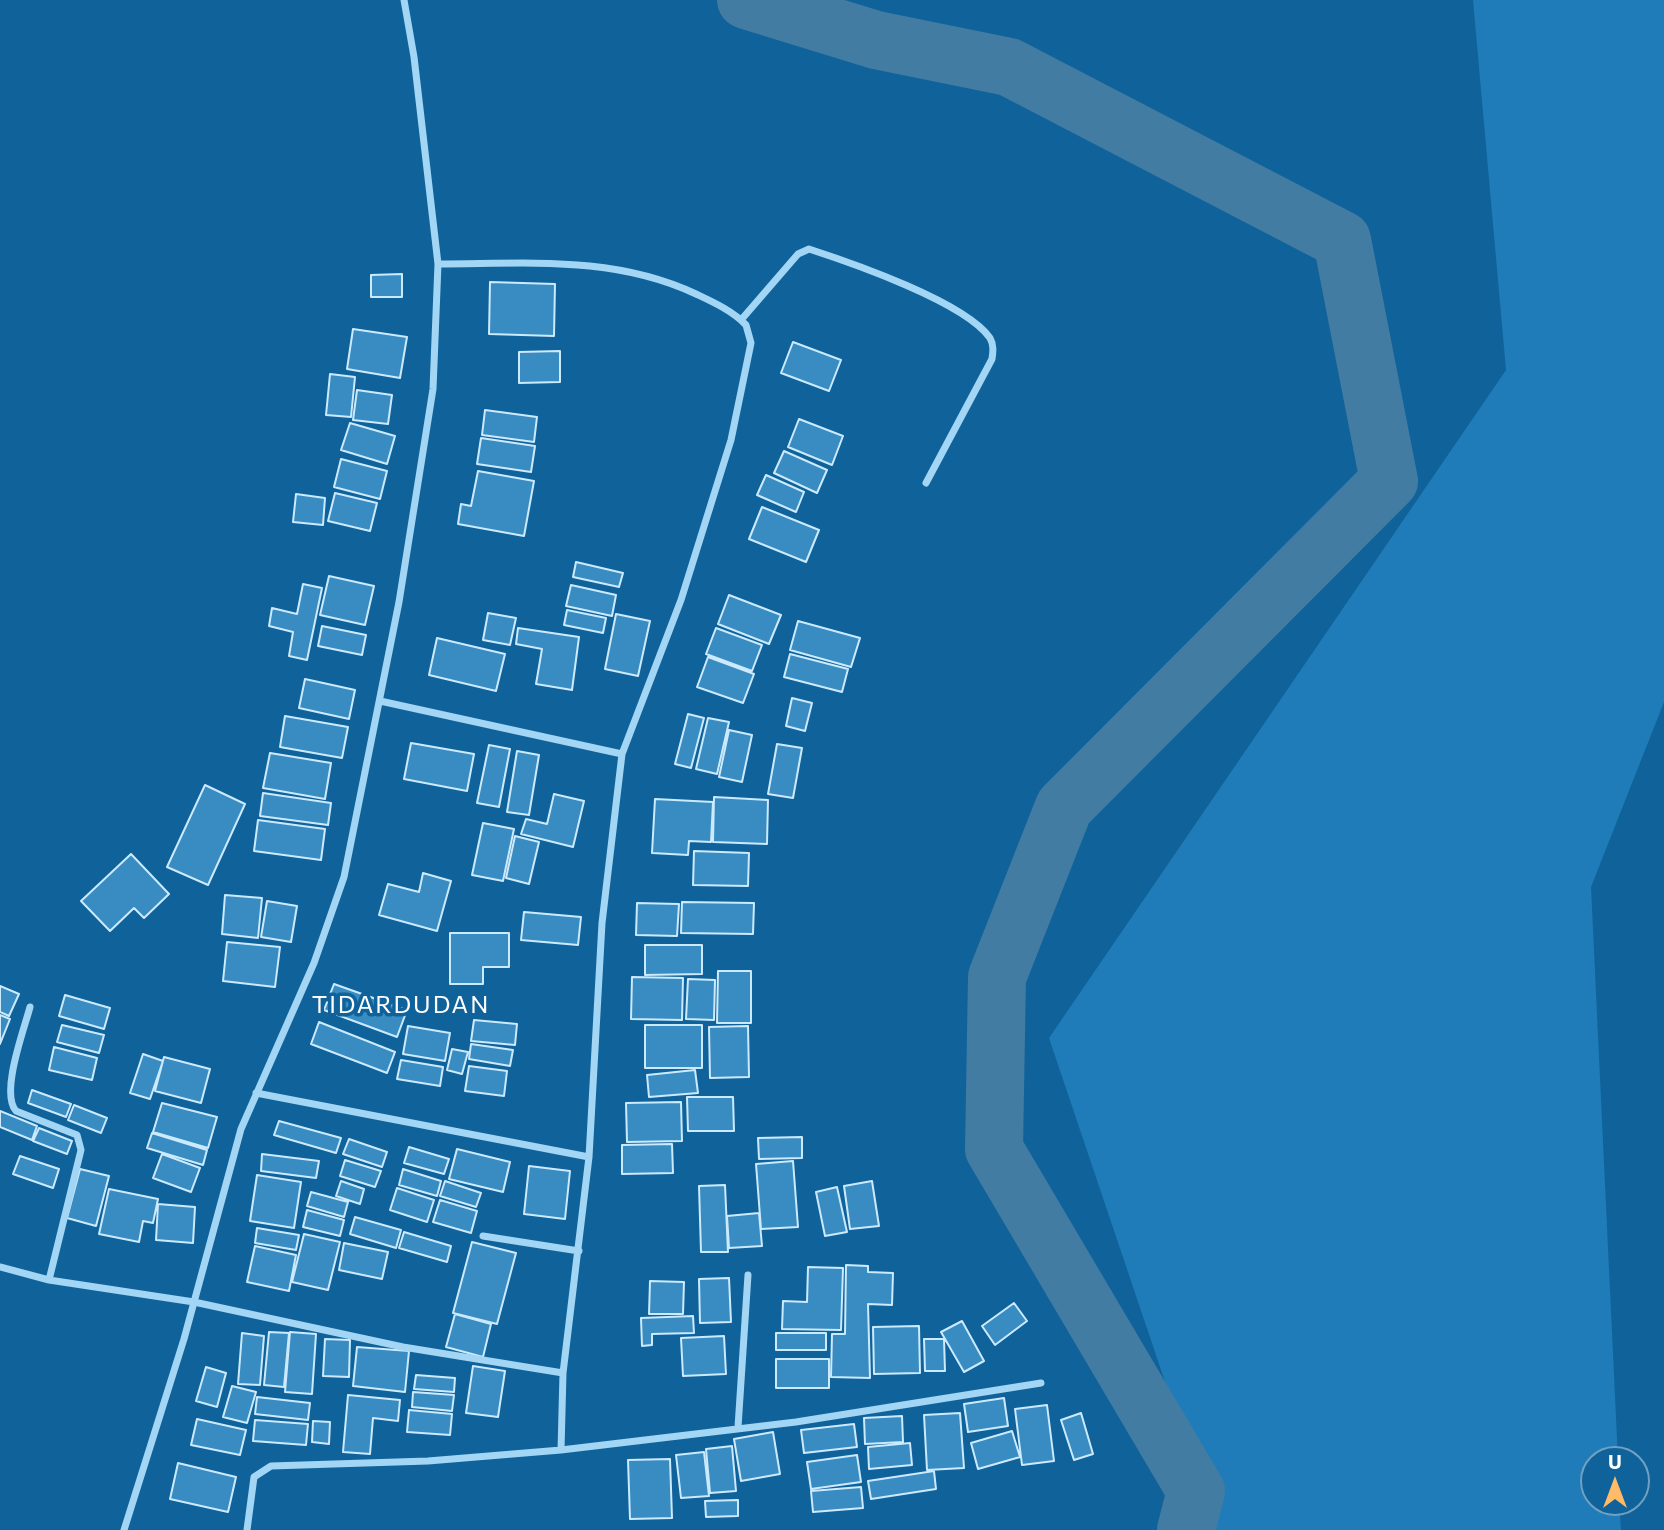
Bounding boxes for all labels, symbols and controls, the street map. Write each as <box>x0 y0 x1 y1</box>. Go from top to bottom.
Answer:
district label: TIDARDUDAN <box>313 991 489 1019</box>
north arrow <box>1580 1446 1650 1516</box>
text: U <box>1608 1450 1622 1473</box>

